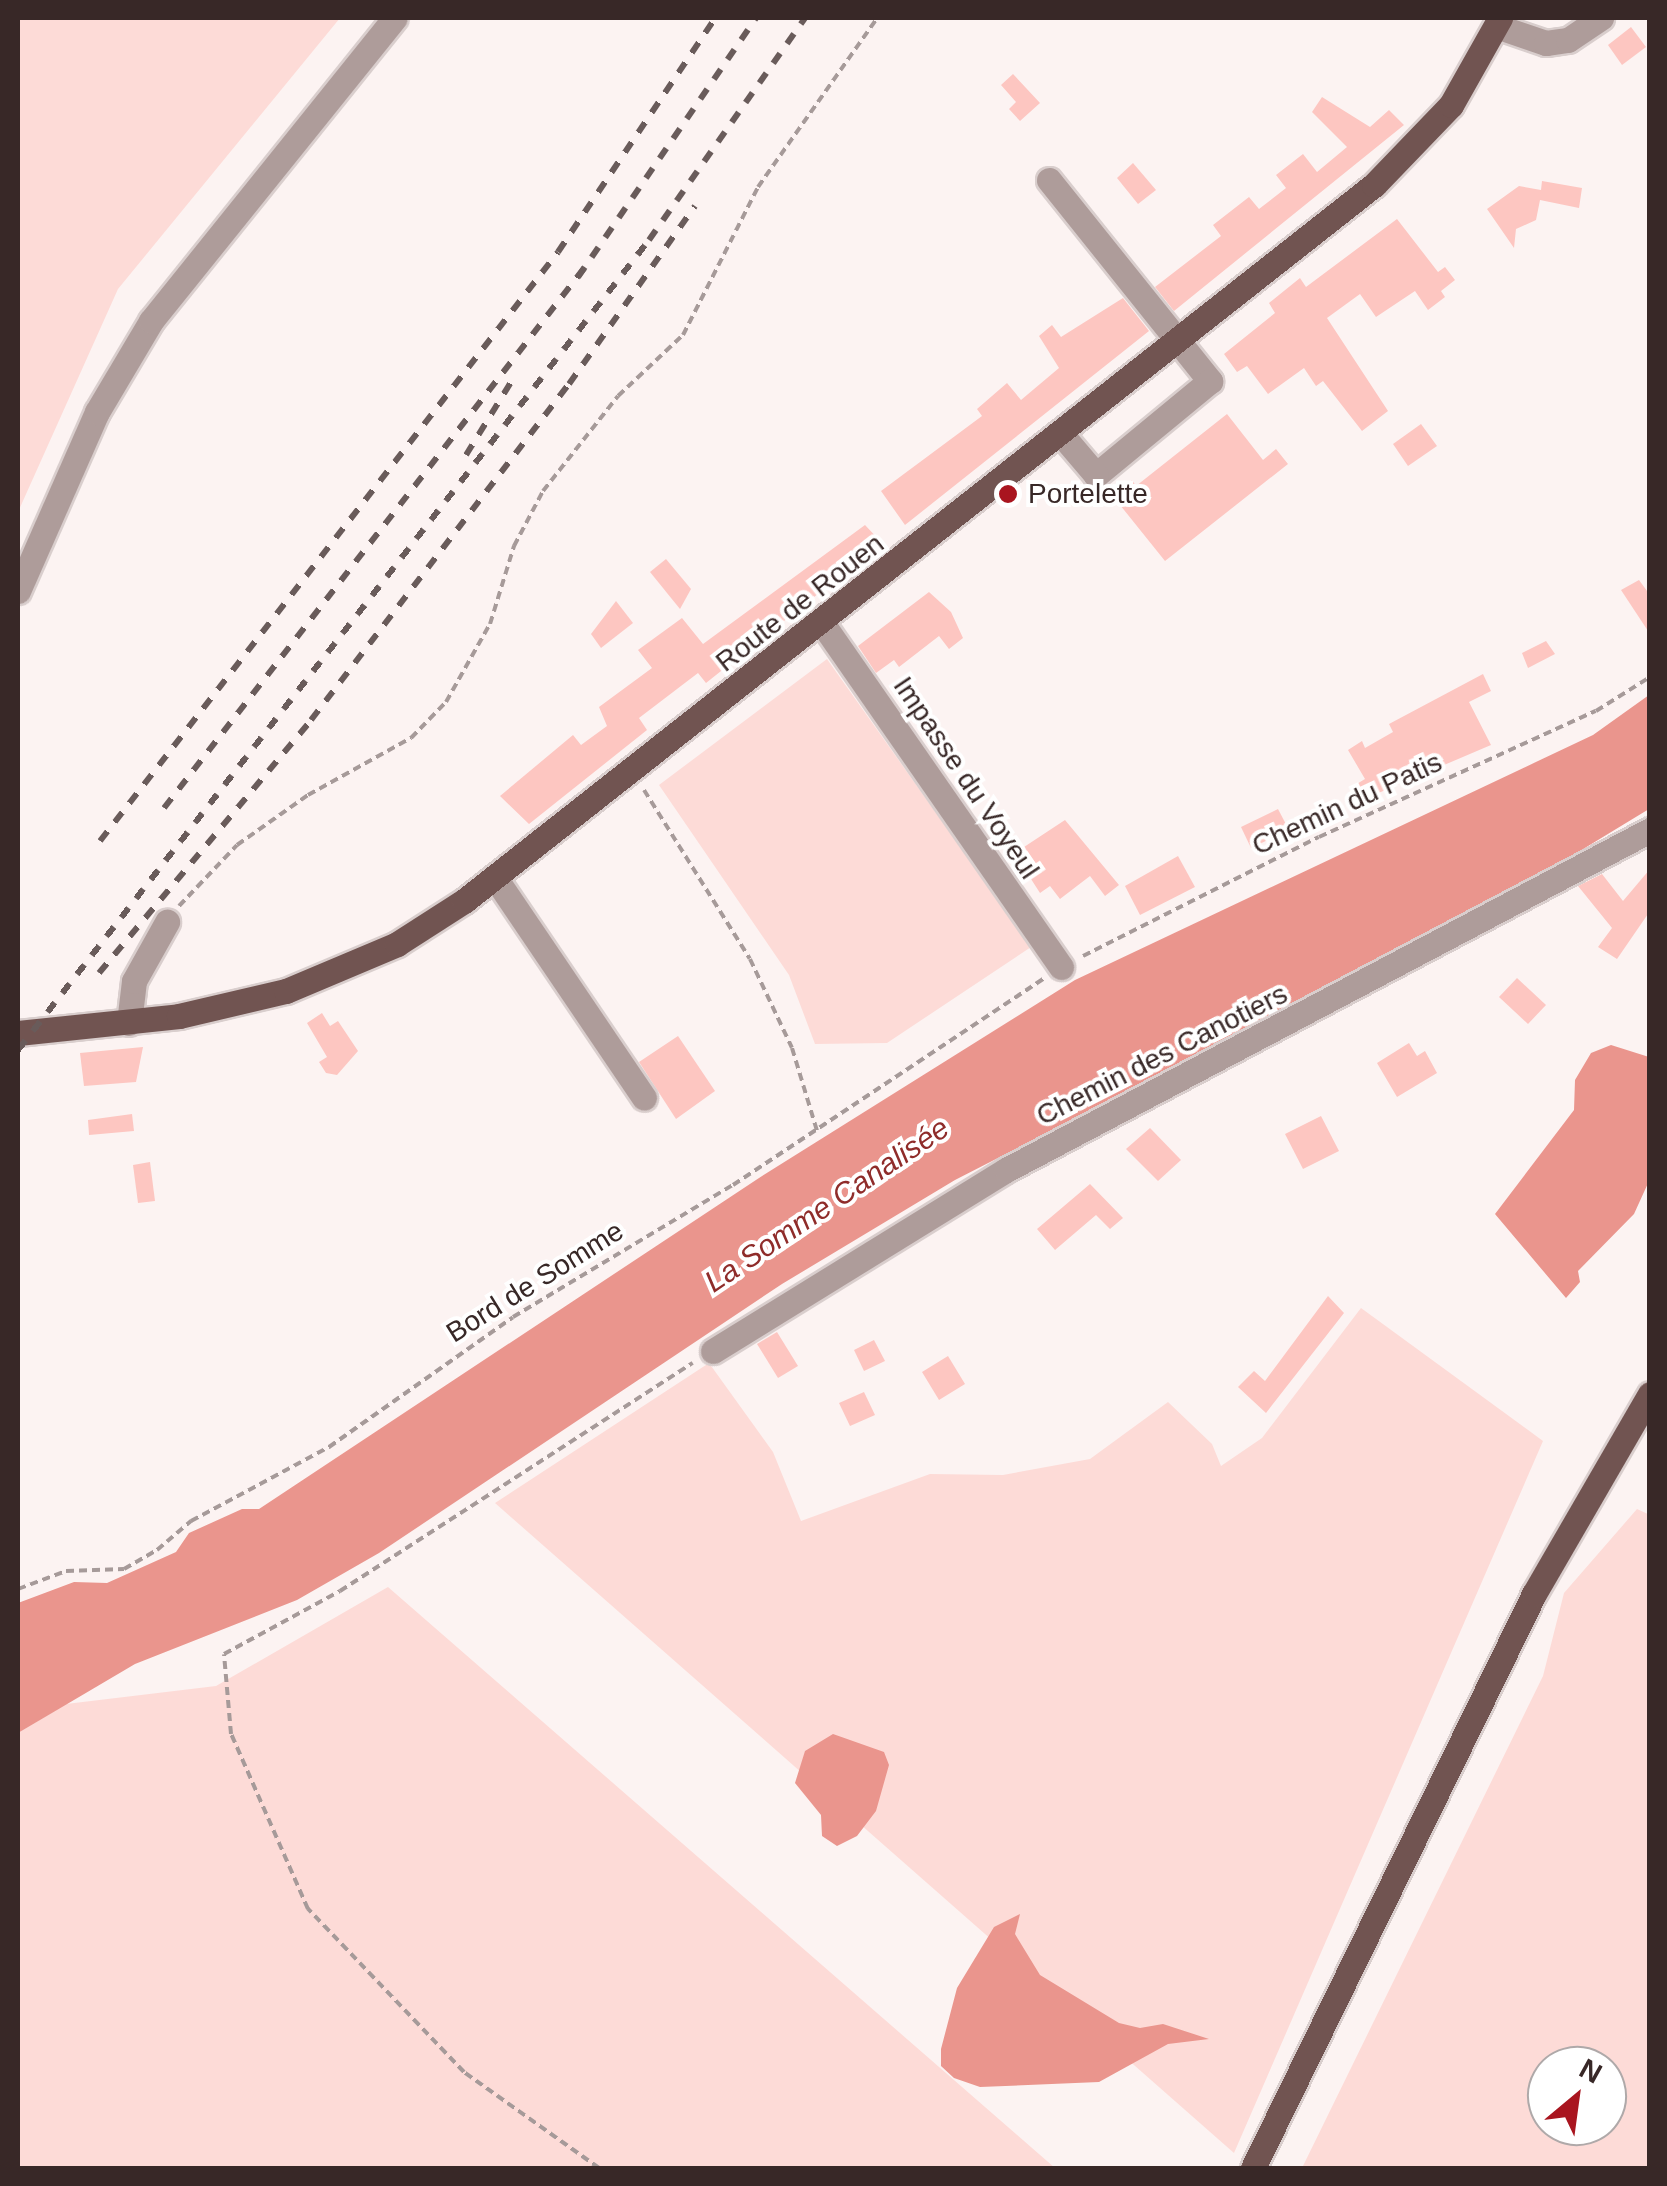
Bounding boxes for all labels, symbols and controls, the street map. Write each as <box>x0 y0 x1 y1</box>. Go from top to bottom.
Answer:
place label: Portelette <box>1028 477 1148 511</box>
marker: Portelette <box>997 483 1019 505</box>
street label: Route de Rouen <box>709 527 891 679</box>
street label: Impasse du Voyeul <box>886 671 1046 885</box>
street label: Chemin du Patis <box>1247 745 1447 863</box>
street label: Chemin des Canotiers <box>1031 977 1293 1133</box>
water label: La Somme Canalisée <box>698 1110 956 1300</box>
street label: Bord de Somme <box>440 1214 630 1350</box>
north arrow <box>1527 2046 1627 2146</box>
text: N <box>1574 2053 1607 2090</box>

